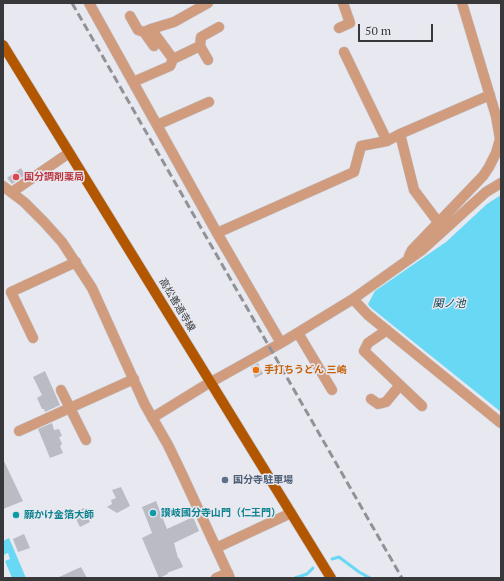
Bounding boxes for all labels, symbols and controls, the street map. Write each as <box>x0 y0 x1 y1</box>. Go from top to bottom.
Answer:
scale bar <box>360 16 435 42</box>
text: 50 m <box>365 23 391 38</box>
place label: 国分調剤薬局 <box>24 171 84 183</box>
marker: 国分調剤薬局 <box>11 172 21 182</box>
street label: 高松善通寺線 <box>156 276 198 334</box>
water label: 関ノ池 <box>433 297 465 311</box>
place label: 手打ちうどん 三嶋 <box>264 364 347 376</box>
marker: 手打ちうどん 三嶋 <box>251 365 261 375</box>
place label: 国分寺駐車場 <box>233 474 293 486</box>
marker: 国分寺駐車場 <box>220 475 230 485</box>
place label: 讃岐國分寺山門（仁王門） <box>161 507 281 519</box>
marker: 讃岐國分寺山門（仁王門） <box>148 508 158 518</box>
place label: 願かけ金箔大師 <box>24 509 94 521</box>
marker: 願かけ金箔大師 <box>11 510 21 520</box>

